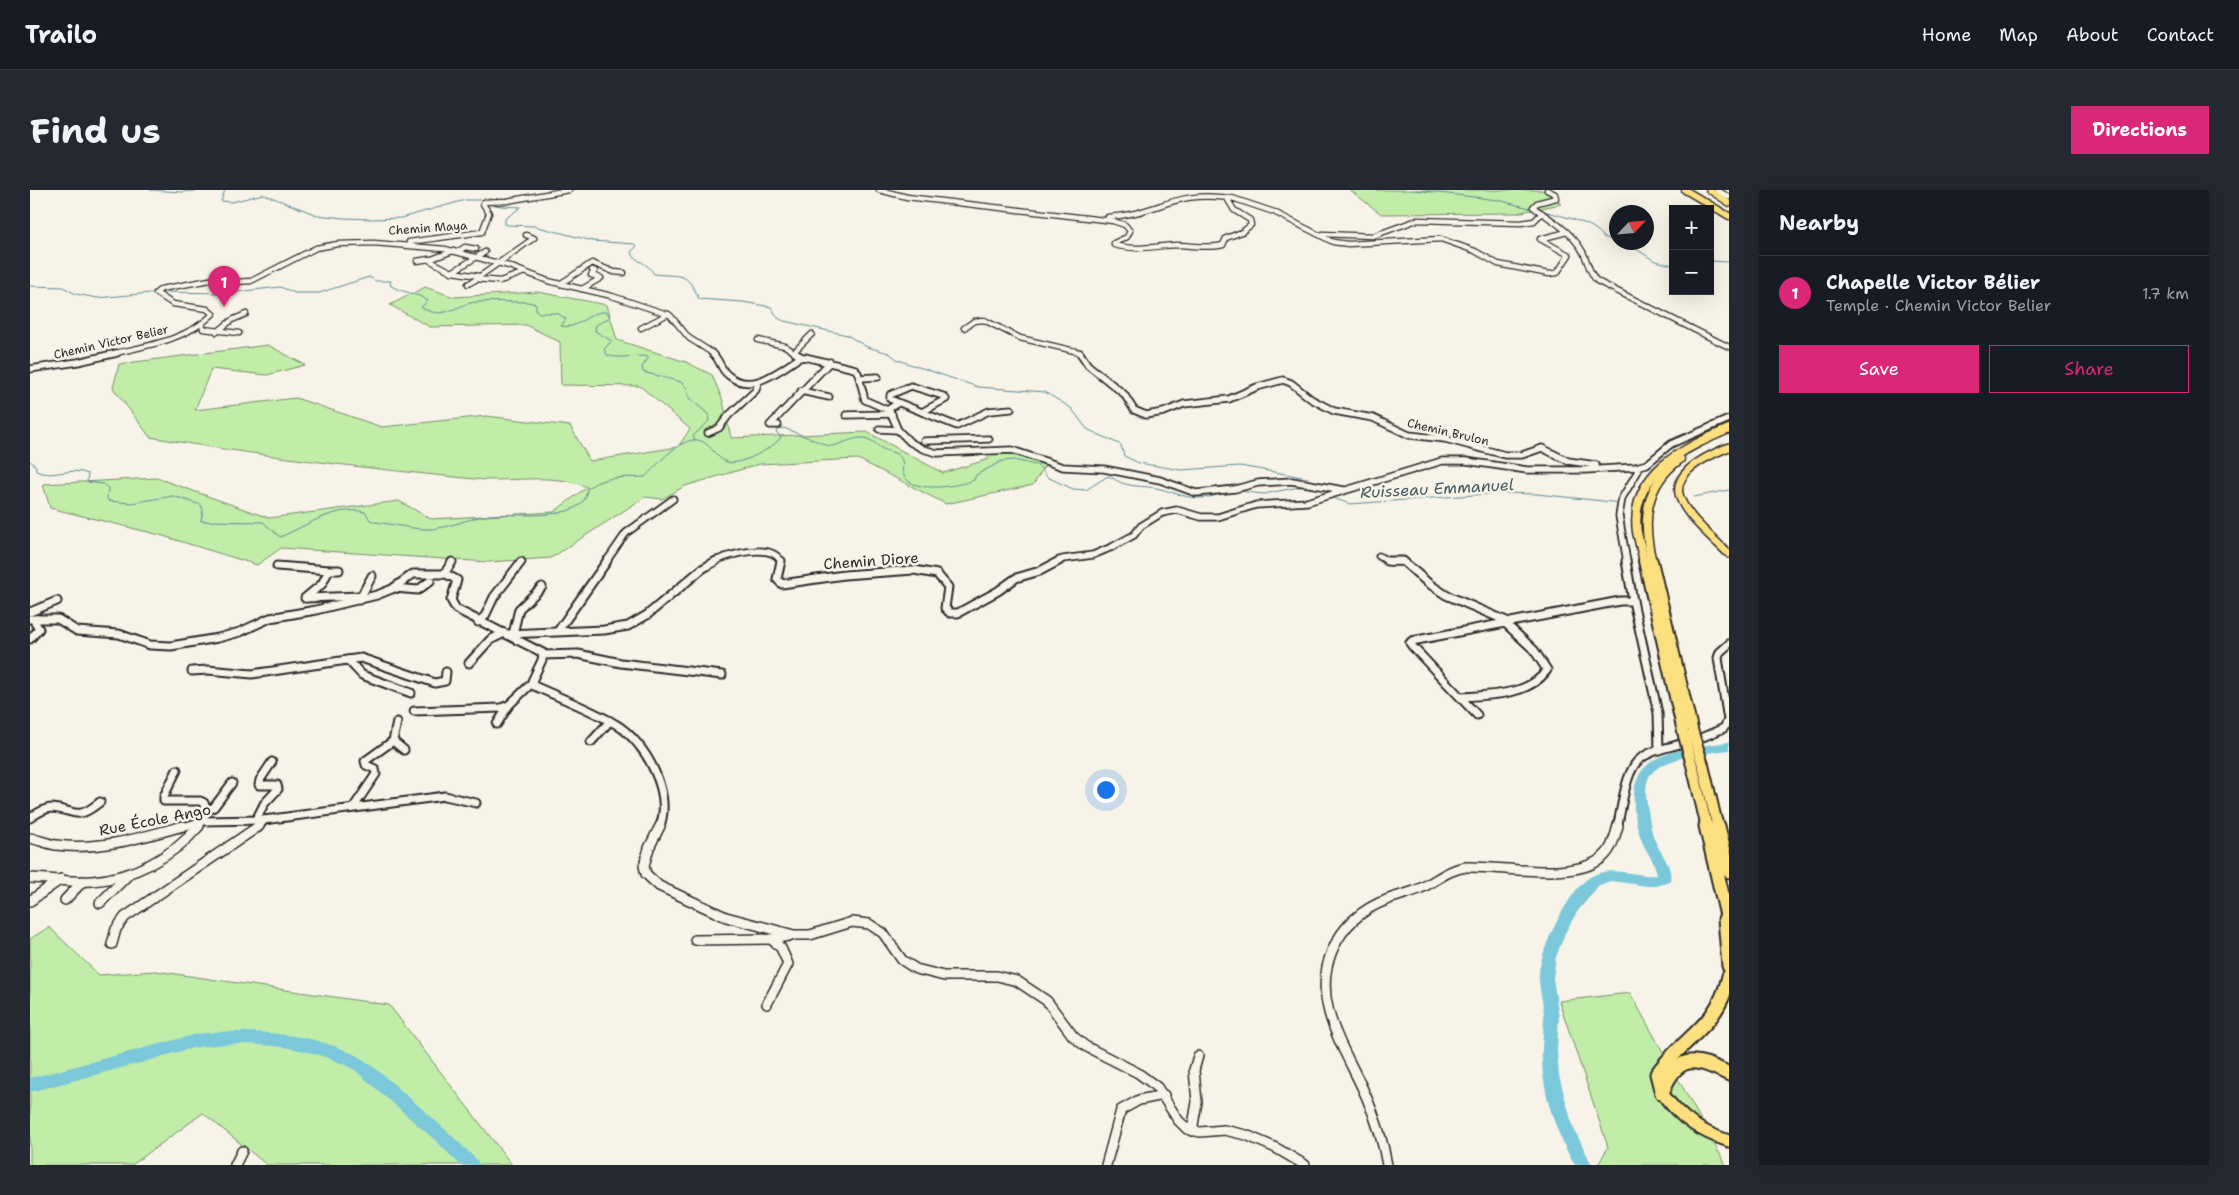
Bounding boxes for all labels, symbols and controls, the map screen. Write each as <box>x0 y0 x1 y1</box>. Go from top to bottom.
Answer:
text: Trailo <box>25 19 97 51</box>
text: Home <box>1922 23 1971 47</box>
text: Map <box>1999 23 2038 47</box>
text: About <box>2066 23 2119 47</box>
text: Contact <box>2147 23 2214 47</box>
button: Directions <box>2071 106 2209 154</box>
text: Find us <box>30 107 161 154</box>
north arrow <box>1609 205 1654 250</box>
map controls <box>1669 205 1714 295</box>
button: + <box>1669 205 1714 250</box>
text: Nearby <box>1779 209 1859 237</box>
street label: Chemin Maya <box>388 217 469 239</box>
button: − <box>1669 250 1714 295</box>
pin: 1 <box>208 266 240 307</box>
text: Chapelle Victor Bélier <box>1826 270 2040 295</box>
text: 1 <box>1791 283 1799 304</box>
text: 1.7 km <box>2142 283 2189 304</box>
text: Temple · Chemin Victor Belier <box>1826 295 2051 316</box>
street label: Chemin Victor Belier <box>52 321 170 363</box>
button: Save <box>1779 345 1979 393</box>
button: Share <box>1989 345 2189 393</box>
street label: Chemin Brulon <box>1406 415 1490 449</box>
water label: Ruisseau Emmanuel <box>1360 474 1514 503</box>
street label: Chemin Diore <box>823 548 919 574</box>
your location <box>1093 777 1119 803</box>
street label: Rue École Ango <box>97 798 213 841</box>

